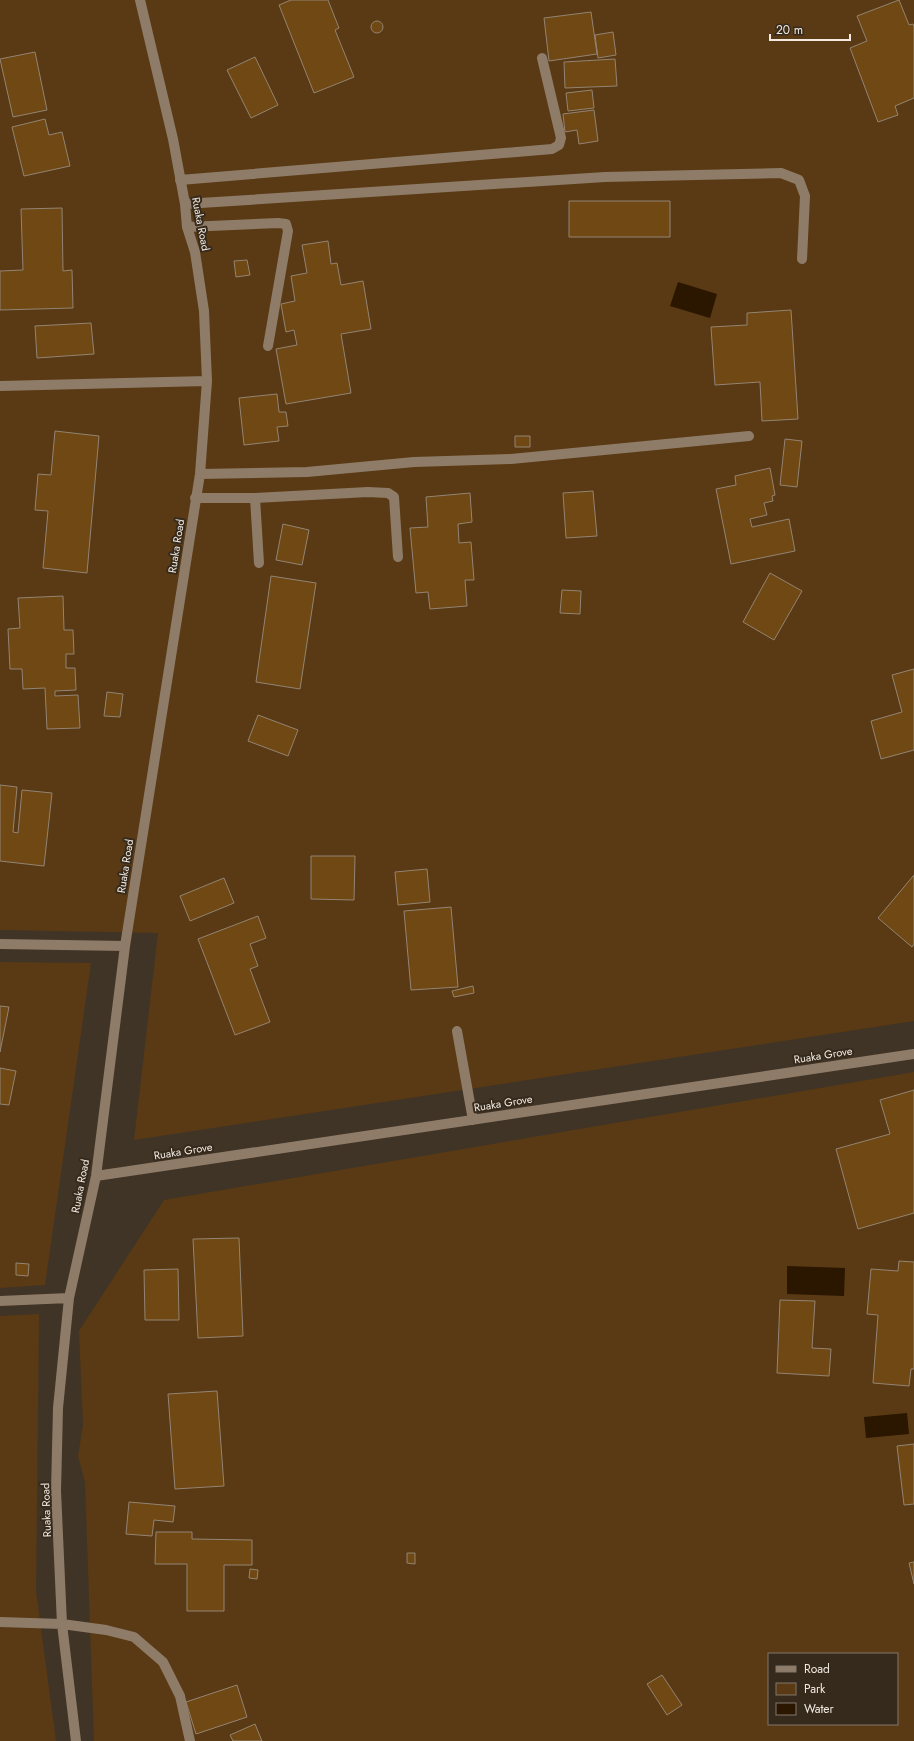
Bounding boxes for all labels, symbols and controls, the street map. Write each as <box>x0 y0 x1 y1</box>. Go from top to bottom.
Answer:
scale bar <box>770 16 850 42</box>
text: 20 m <box>776 21 803 39</box>
street label: Ruaka Road <box>188 196 214 252</box>
street label: Ruaka Road <box>164 518 188 574</box>
street label: Ruaka Road <box>113 838 137 894</box>
street label: Ruaka Grove <box>793 1042 854 1068</box>
street label: Ruaka Grove <box>473 1090 534 1116</box>
street label: Ruaka Grove <box>153 1138 214 1164</box>
street label: Ruaka Road <box>67 1158 93 1214</box>
street label: Ruaka Road <box>37 1483 55 1537</box>
legend <box>768 1653 898 1725</box>
text: Road <box>804 1660 830 1678</box>
text: Park <box>804 1680 826 1698</box>
text: Water <box>804 1700 835 1718</box>

